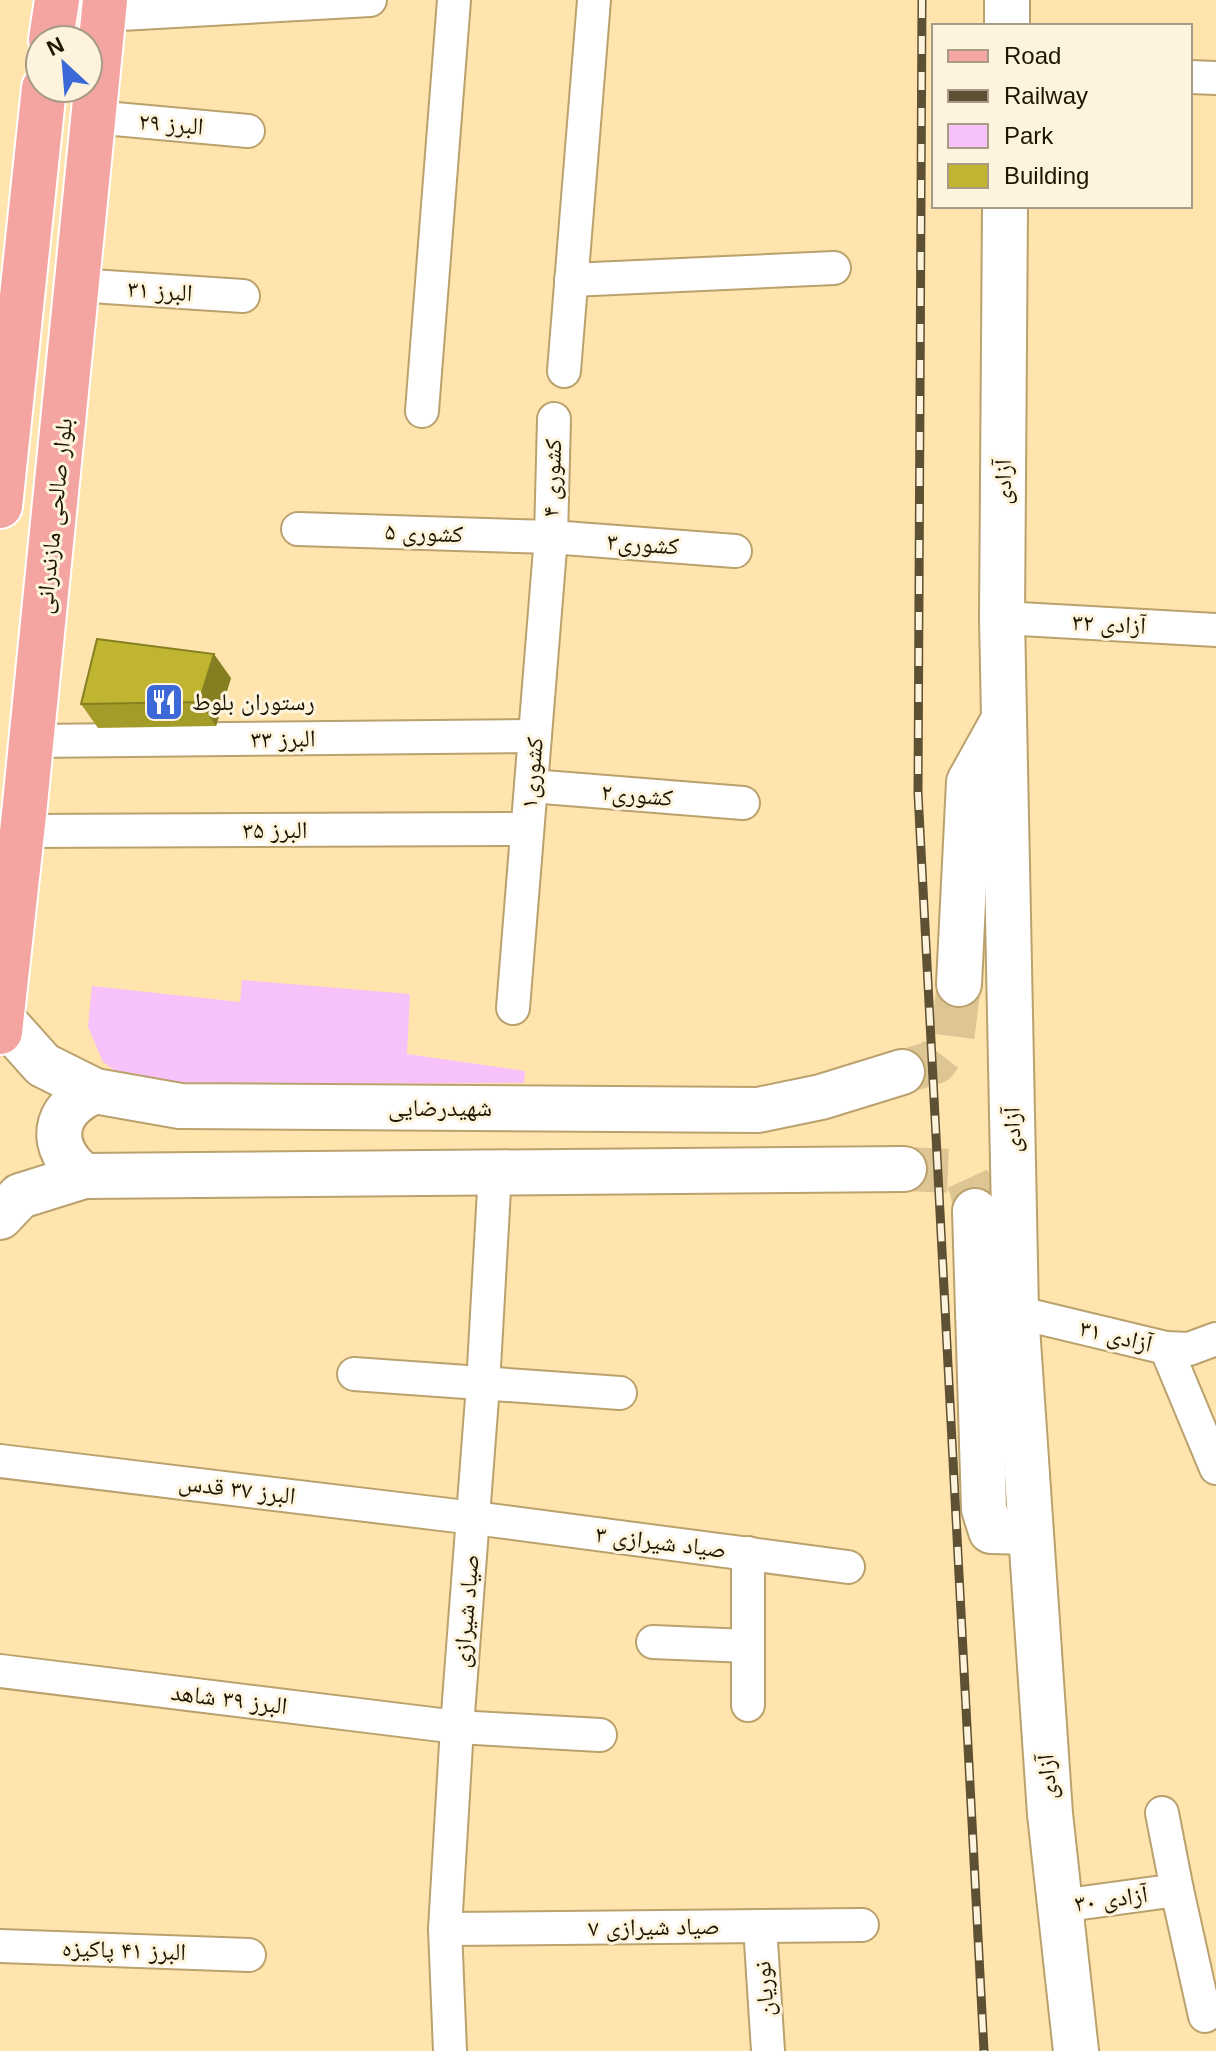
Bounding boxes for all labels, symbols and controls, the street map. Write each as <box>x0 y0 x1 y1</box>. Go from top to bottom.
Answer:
north arrow <box>24 24 104 104</box>
legend <box>932 24 1192 208</box>
text: N <box>43 32 68 61</box>
text: Road <box>1004 42 1061 69</box>
text: Railway <box>1004 82 1088 109</box>
street label: البرز ۲۹ <box>137 107 205 141</box>
text: Park <box>1004 122 1054 149</box>
text: Building <box>1004 162 1089 189</box>
street label: البرز ۳۱ <box>127 275 193 307</box>
street label: بلوار صالحی مازندرانی <box>30 417 78 615</box>
street label: کشوری ۴ <box>537 438 567 518</box>
street label: آزادی <box>989 458 1017 505</box>
street label: کشوری ۵ <box>384 518 464 548</box>
street label: کشوری۳ <box>606 528 680 560</box>
street label: آزادی ۳۲ <box>1071 608 1147 640</box>
restaurant icon: رستوران بلوط <box>143 681 185 723</box>
place label: رستوران بلوط <box>192 688 315 716</box>
street label: البرز ۳۳ <box>250 724 316 753</box>
street label: کشوری۱ <box>515 736 549 810</box>
street label: کشوری۲ <box>600 778 674 812</box>
street label: البرز ۳۵ <box>243 816 308 844</box>
street label: شهیدرضایی <box>388 1094 492 1122</box>
street label: آزادی <box>998 1106 1026 1153</box>
street label: آزادی ۳۱ <box>1077 1314 1156 1358</box>
street label: البرز ۳۷ قدس <box>177 1468 297 1510</box>
street label: صیاد شیرازی ۳ <box>594 1520 728 1564</box>
street label: صیاد شیرازی <box>447 1553 485 1669</box>
street label: البرز ۳۹ شاهد <box>169 1678 289 1720</box>
street label: آزادی <box>1031 1752 1063 1801</box>
street label: آزادی ۳۰ <box>1073 1880 1150 1918</box>
street label: صیاد شیرازی ۷ <box>588 1912 720 1942</box>
street label: البرز ۴۱ پاکیزه <box>62 1934 186 1966</box>
street label: نوریان <box>748 1960 780 2018</box>

